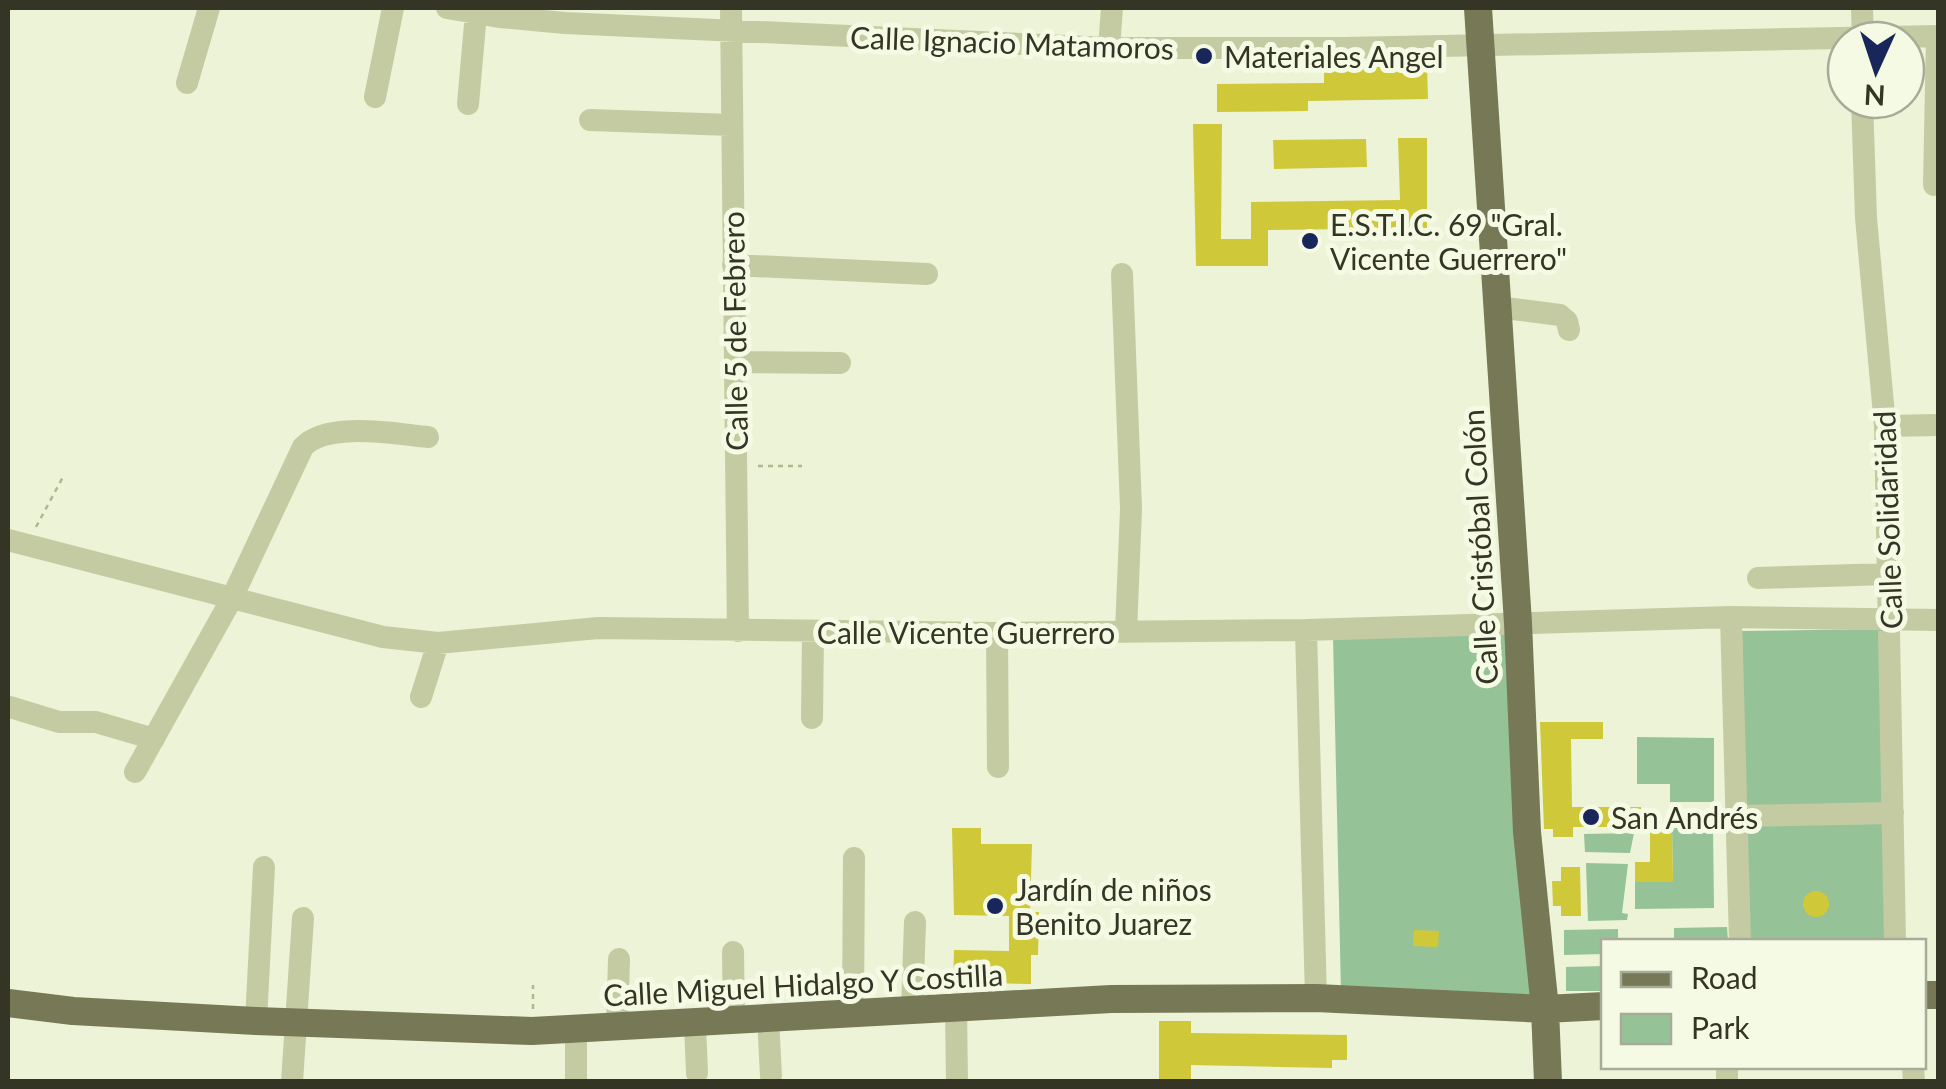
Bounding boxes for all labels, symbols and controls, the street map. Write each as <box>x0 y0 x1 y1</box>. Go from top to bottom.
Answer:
street label: Calle Ignacio Matamoros <box>850 18 1174 66</box>
north arrow <box>1826 20 1926 120</box>
place label: Materiales Angel <box>1224 38 1444 74</box>
marker: Materiales Angel <box>1193 45 1215 67</box>
text: N <box>1863 78 1886 114</box>
place label: E.S.T.I.C. 69 "Gral. Vicente Guerrero" <box>1330 206 1567 276</box>
street label: Calle 5 de Febrero <box>714 211 754 451</box>
marker: E.S.T.I.C. 69 "Gral. Vicente Guerrero" <box>1299 230 1321 252</box>
street label: Calle Cristóbal Colón <box>1454 409 1504 685</box>
street label: Calle Solidaridad <box>1865 410 1909 630</box>
street label: Calle Vicente Guerrero <box>817 614 1115 650</box>
place label: San Andrés <box>1611 799 1758 835</box>
marker: San Andrés <box>1580 806 1602 828</box>
place label: Jardín de niños Benito Juarez <box>1015 871 1212 941</box>
marker: Jardín de niños Benito Juarez <box>984 895 1006 917</box>
legend <box>1601 939 1926 1069</box>
street label: Calle Miguel Hidalgo Y Costilla <box>602 956 1004 1012</box>
text: Road <box>1691 959 1758 995</box>
text: Park <box>1691 1009 1750 1045</box>

